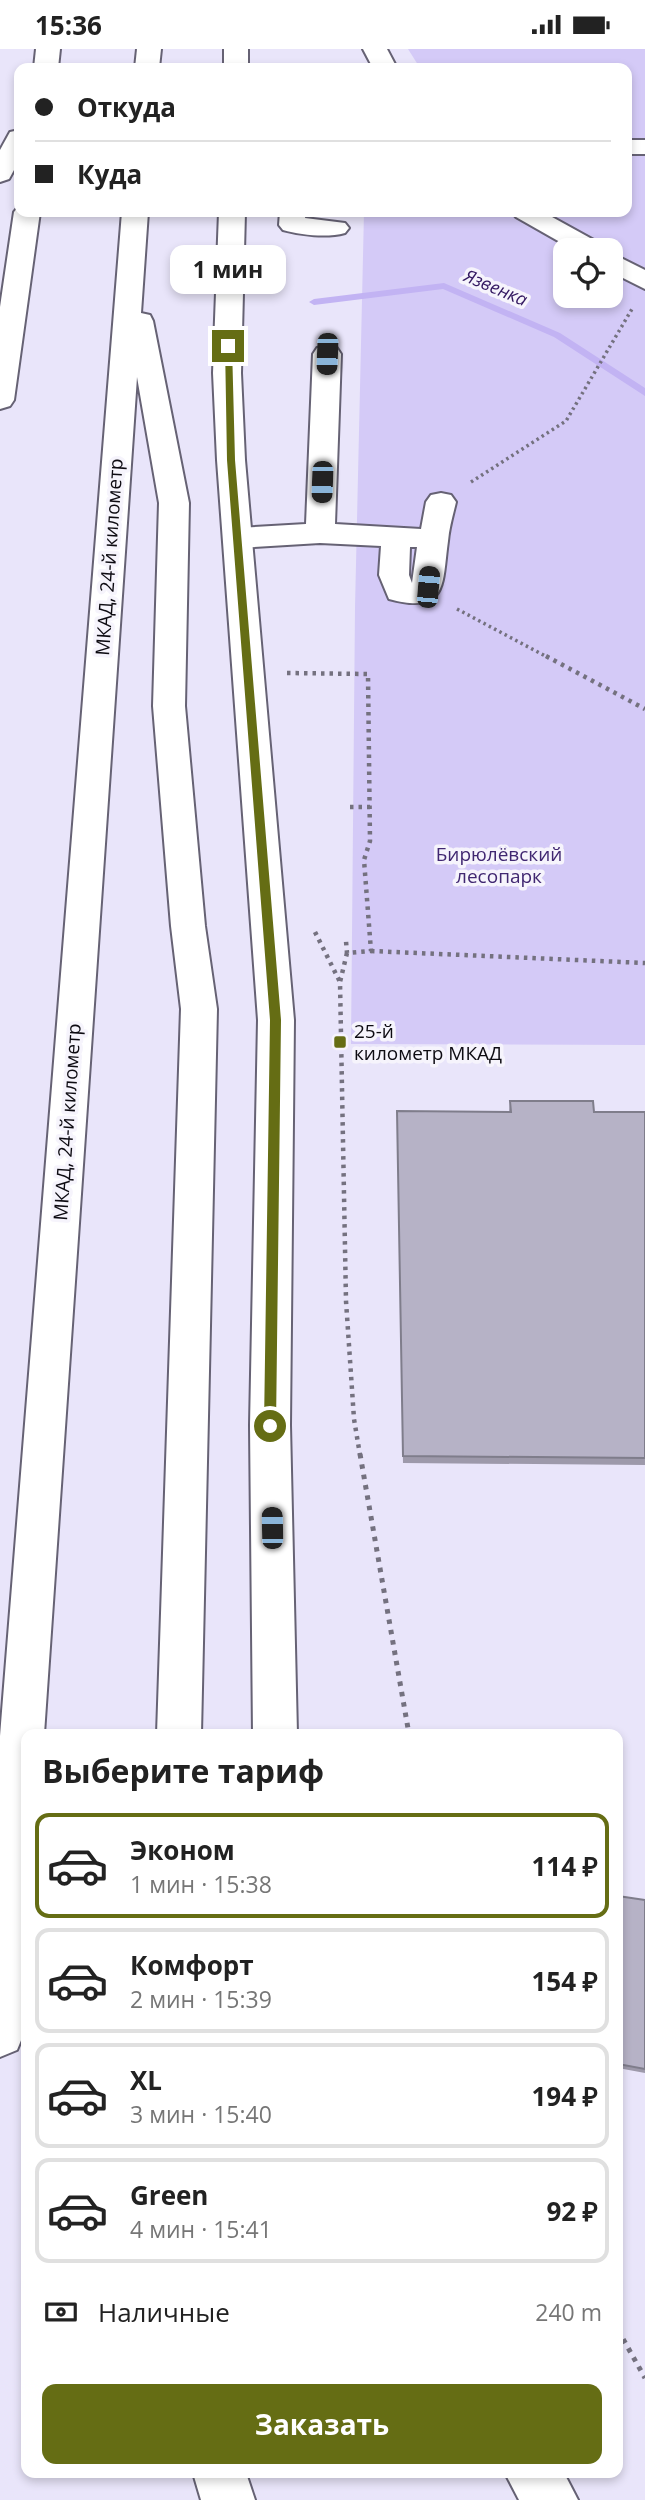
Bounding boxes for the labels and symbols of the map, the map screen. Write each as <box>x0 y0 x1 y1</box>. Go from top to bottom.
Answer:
callout: 1 мин <box>170 245 286 293</box>
water label: Язвенка <box>460 263 531 311</box>
route end <box>212 330 244 362</box>
car <box>316 333 339 375</box>
street label: МКАД, 24-й километр <box>89 457 129 657</box>
car <box>311 461 334 503</box>
car <box>416 565 441 609</box>
park label: Бирюлёвский лесопарк <box>436 841 562 889</box>
place label: 25-й километр МКАД <box>354 1018 502 1066</box>
street label: МКАД, 24-й километр <box>47 1022 87 1222</box>
marker: 25-й километр МКАД <box>332 1034 348 1050</box>
route start <box>254 1410 286 1442</box>
car <box>262 1507 283 1549</box>

